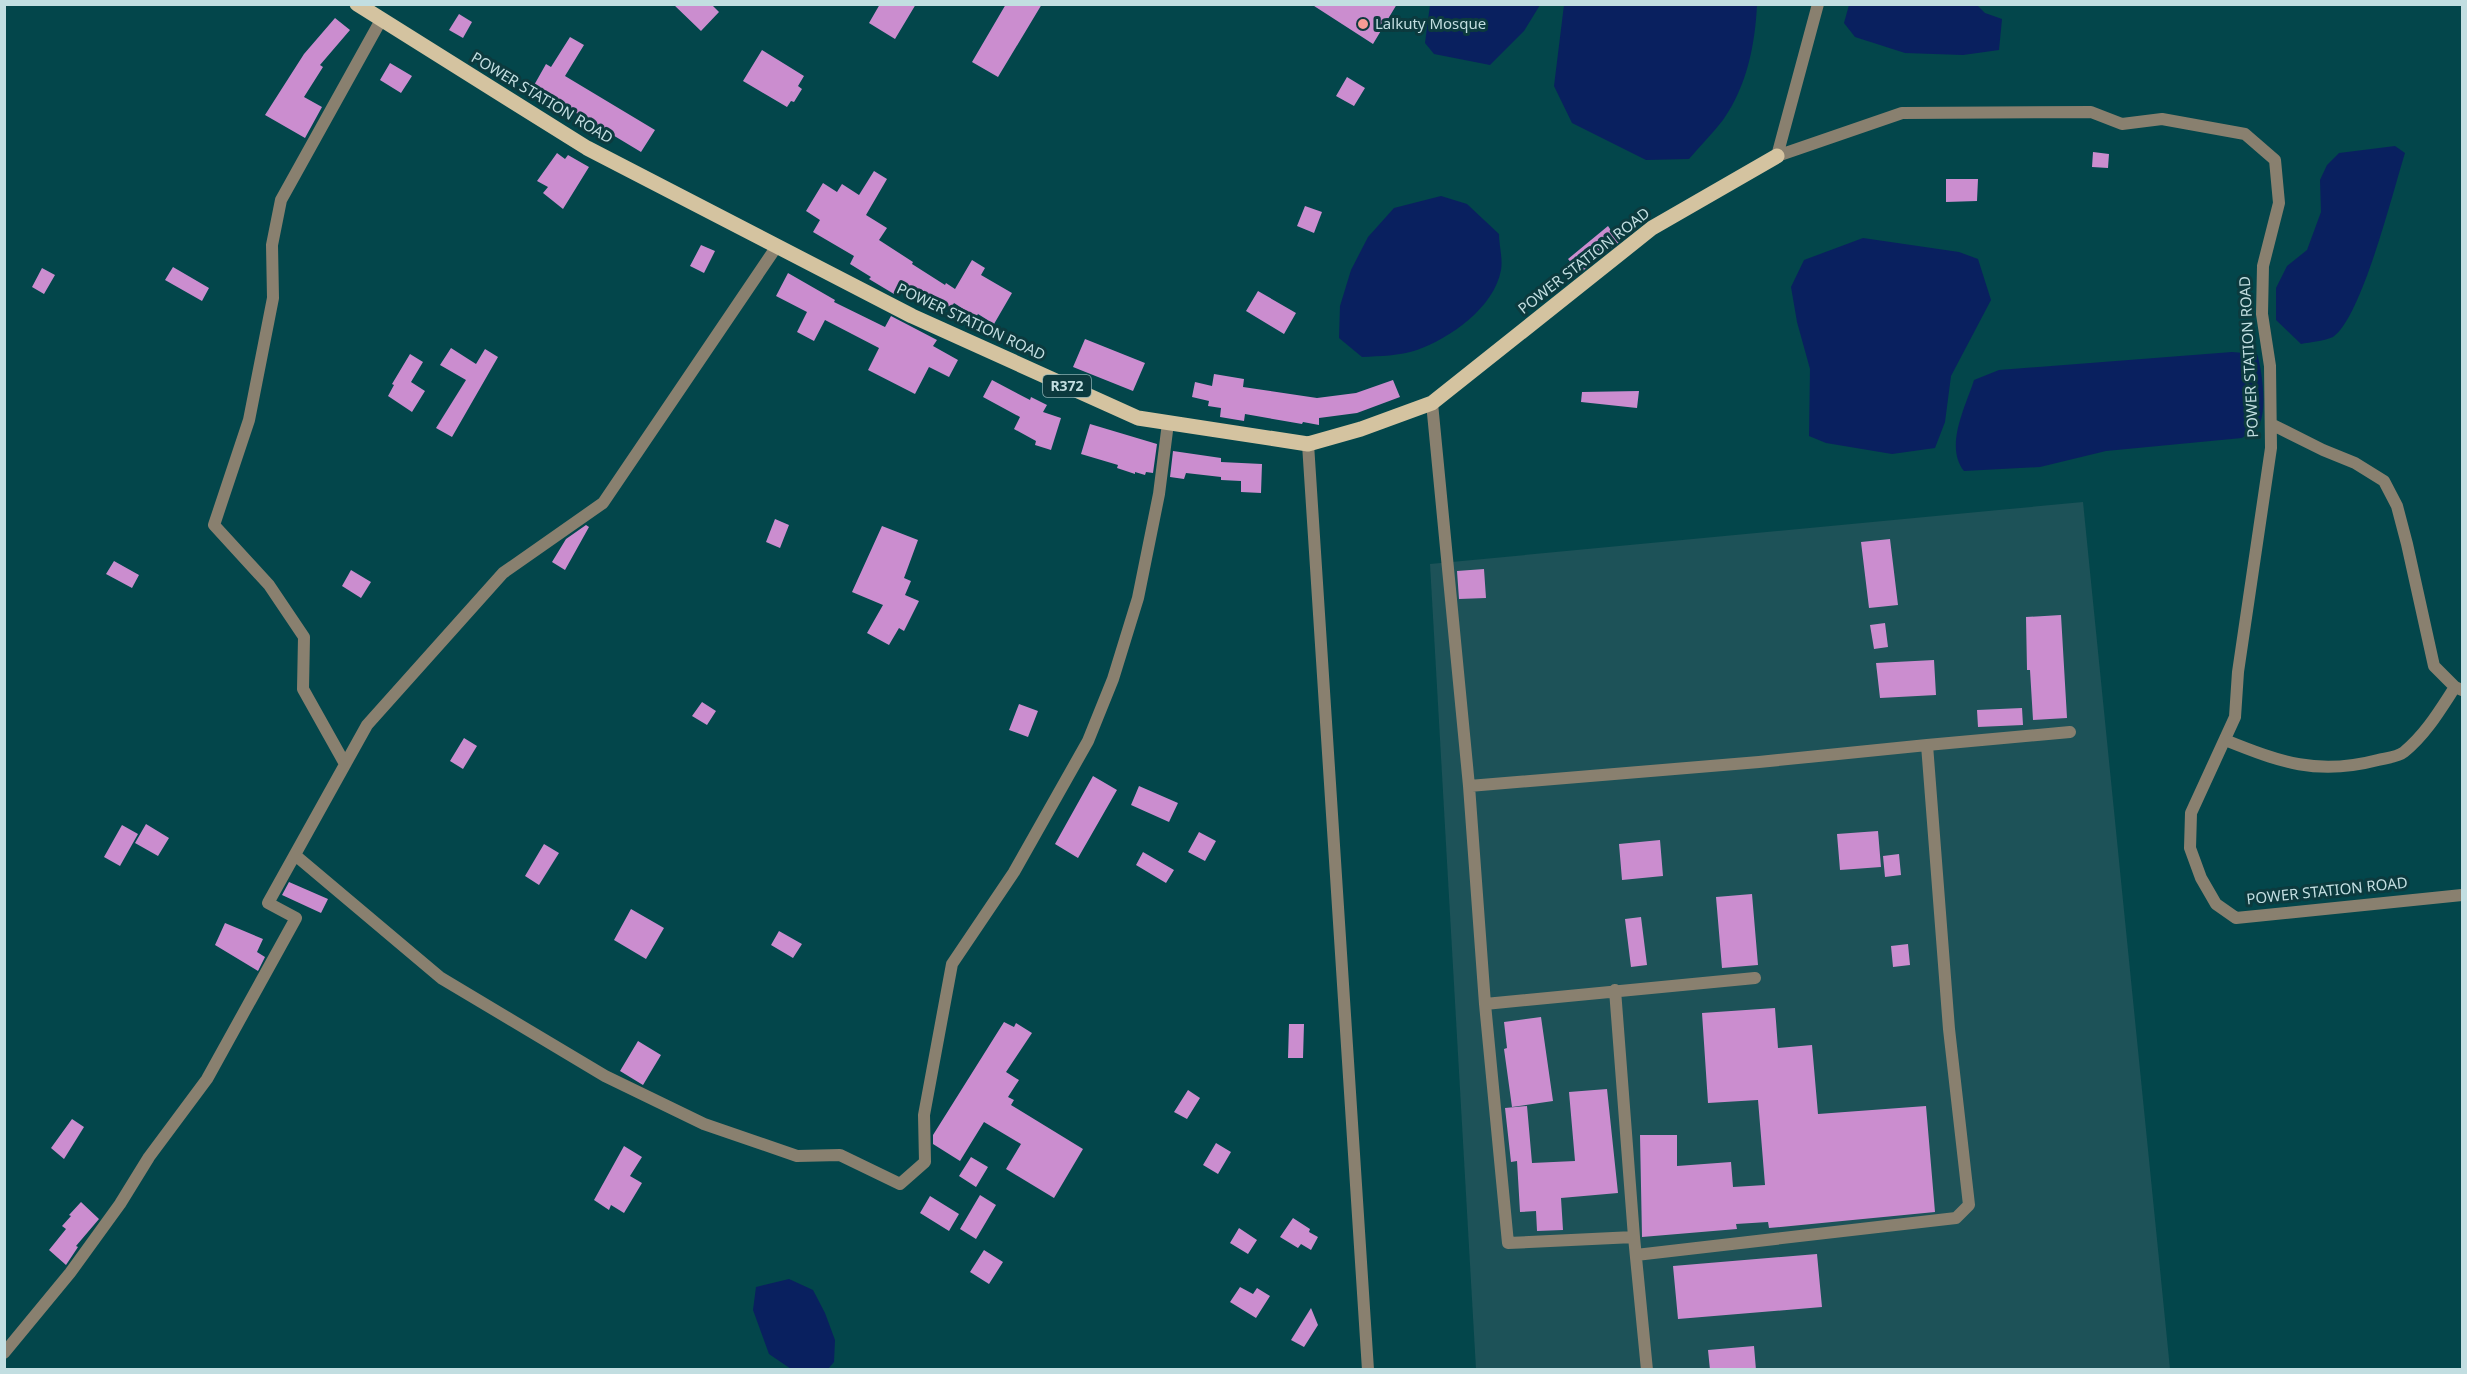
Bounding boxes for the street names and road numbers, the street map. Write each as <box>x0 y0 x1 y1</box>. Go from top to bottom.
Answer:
street label: POWER STATION ROAD <box>468 47 617 147</box>
street label: POWER STATION ROAD <box>1513 202 1653 318</box>
street label: POWER STATION ROAD <box>2234 276 2262 438</box>
street label: POWER STATION ROAD <box>894 278 1049 364</box>
road number: R372 <box>1043 375 1091 397</box>
street label: POWER STATION ROAD <box>2245 872 2409 908</box>

